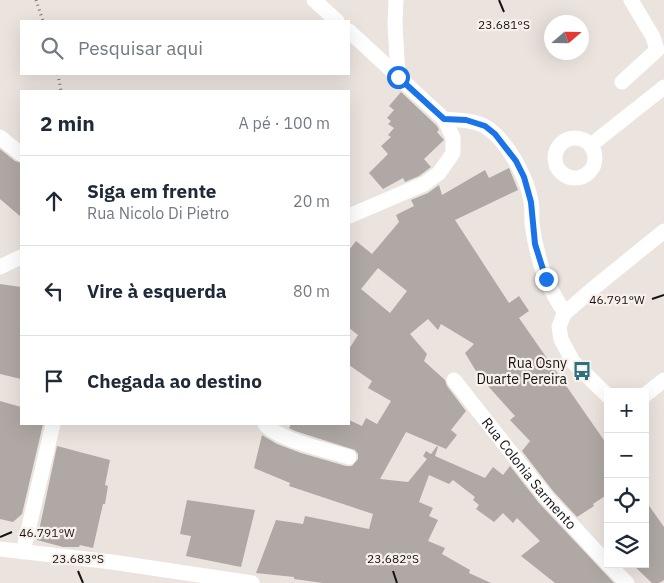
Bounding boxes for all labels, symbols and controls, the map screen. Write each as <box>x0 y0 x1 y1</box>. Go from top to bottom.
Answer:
north arrow <box>544 15 589 60</box>
text: 23.681°S <box>478 17 530 32</box>
search box <box>20 20 350 75</box>
icon: search <box>38 34 66 62</box>
text: Pesquisar aqui <box>78 36 203 60</box>
route start <box>387 66 410 89</box>
text: 2 min <box>40 109 95 137</box>
text: A pé · 100 m <box>239 113 330 133</box>
text: Siga em frente <box>87 179 217 203</box>
icon: ahead <box>40 187 68 215</box>
text: 20 m <box>293 191 330 211</box>
text: Rua Nicolo Di Pietro <box>87 203 229 223</box>
route end <box>535 268 558 291</box>
icon: left <box>40 277 68 305</box>
text: Vire à esquerda <box>87 279 227 303</box>
text: 80 m <box>293 281 330 301</box>
text: 46.791°W <box>589 292 645 307</box>
place label: Rua Osny Duarte Pereira <box>476 354 568 388</box>
bus stop icon: Rua Osny Duarte Pereira <box>571 360 593 382</box>
icon: arrive <box>40 367 68 395</box>
text: Chegada ao destino <box>87 369 262 393</box>
map controls <box>604 388 649 568</box>
button: + <box>604 388 649 433</box>
street label: Rua Colonia Sarmento <box>478 414 581 533</box>
button: − <box>604 433 649 478</box>
button: locate <box>604 478 649 523</box>
button: layers <box>604 523 649 568</box>
text: 46.791°W <box>19 525 75 540</box>
text: 23.683°S <box>52 551 104 566</box>
text: 23.682°S <box>367 551 419 566</box>

